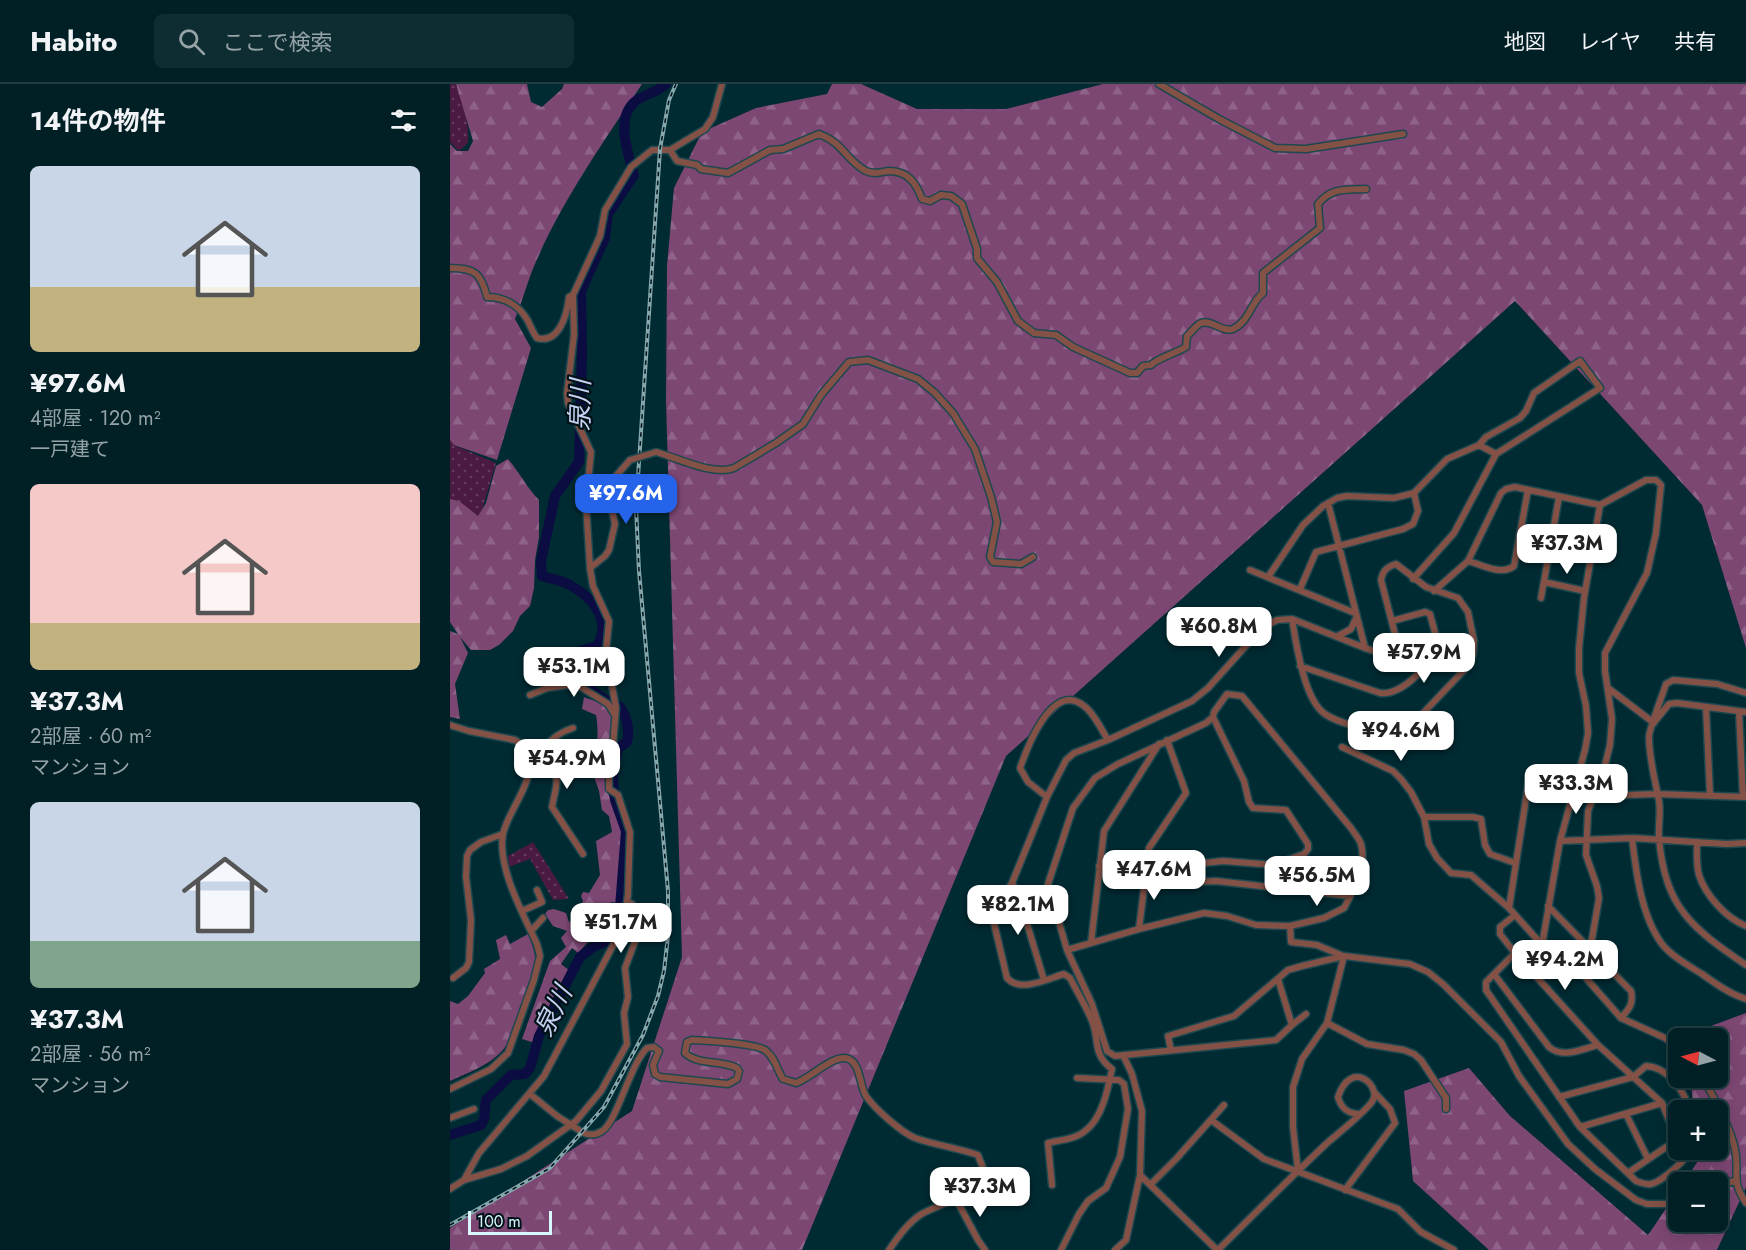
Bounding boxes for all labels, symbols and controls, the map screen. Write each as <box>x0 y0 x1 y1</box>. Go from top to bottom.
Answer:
search box <box>154 14 574 68</box>
text: Habito <box>30 21 118 62</box>
icon: search <box>175 25 208 58</box>
text: ここで検索 <box>223 26 333 58</box>
text: 地図 <box>1504 27 1546 57</box>
text: レイヤ <box>1579 27 1641 57</box>
text: 共有 <box>1674 27 1716 57</box>
text: 14件の物件 <box>30 102 165 140</box>
icon: filters <box>387 104 420 137</box>
icon: home <box>171 205 279 313</box>
text: ¥97.6M <box>30 364 126 402</box>
water label: 泉川 <box>561 376 600 431</box>
text: 4部屋 · 120 m² <box>30 404 161 433</box>
text: 一戸建て <box>30 435 110 464</box>
pin: ¥97.6M <box>577 474 675 525</box>
text: ¥97.6M <box>589 479 663 508</box>
icon: home <box>171 523 279 631</box>
pin: ¥37.3M <box>1518 524 1616 575</box>
text: ¥37.3M <box>1531 529 1603 558</box>
pin: ¥60.8M <box>1170 607 1268 658</box>
text: ¥60.8M <box>1181 612 1257 641</box>
pin: ¥57.9M <box>1375 633 1473 684</box>
text: ¥57.9M <box>1387 638 1461 667</box>
pin: ¥53.1M <box>525 647 623 698</box>
text: ¥53.1M <box>538 652 610 681</box>
text: ¥37.3M <box>30 682 124 720</box>
pin: ¥94.6M <box>1352 711 1450 762</box>
text: ¥94.6M <box>1362 716 1440 745</box>
text: 2部屋 · 60 m² <box>30 722 151 751</box>
pin: ¥54.9M <box>518 739 616 790</box>
text: ¥54.9M <box>528 744 606 773</box>
text: マンション <box>30 753 130 782</box>
pin: ¥33.3M <box>1527 764 1625 815</box>
text: ¥33.3M <box>1539 769 1613 798</box>
icon: home <box>171 841 279 949</box>
pin: ¥47.6M <box>1105 850 1203 901</box>
text: ¥47.6M <box>1116 855 1192 884</box>
pin: ¥56.5M <box>1268 856 1366 907</box>
text: ¥56.5M <box>1279 861 1355 890</box>
pin: ¥82.1M <box>969 885 1067 936</box>
text: ¥82.1M <box>981 890 1055 919</box>
pin: ¥51.7M <box>572 903 670 954</box>
text: ¥51.7M <box>585 908 657 937</box>
pin: ¥94.2M <box>1516 940 1614 991</box>
text: ¥94.2M <box>1526 945 1604 974</box>
water label: 泉川 <box>525 977 583 1043</box>
text: ¥37.3M <box>30 1000 124 1038</box>
north arrow <box>1668 1028 1728 1088</box>
map controls <box>1668 1028 1728 1232</box>
text: 2部屋 · 56 m² <box>30 1040 151 1069</box>
text: マンション <box>30 1071 130 1100</box>
button: + <box>1668 1100 1728 1160</box>
pin: ¥37.3M <box>931 1167 1029 1218</box>
text: ¥37.3M <box>944 1172 1016 1201</box>
button: − <box>1668 1172 1728 1232</box>
scale bar <box>468 1208 552 1236</box>
text: 100 m <box>477 1210 521 1233</box>

